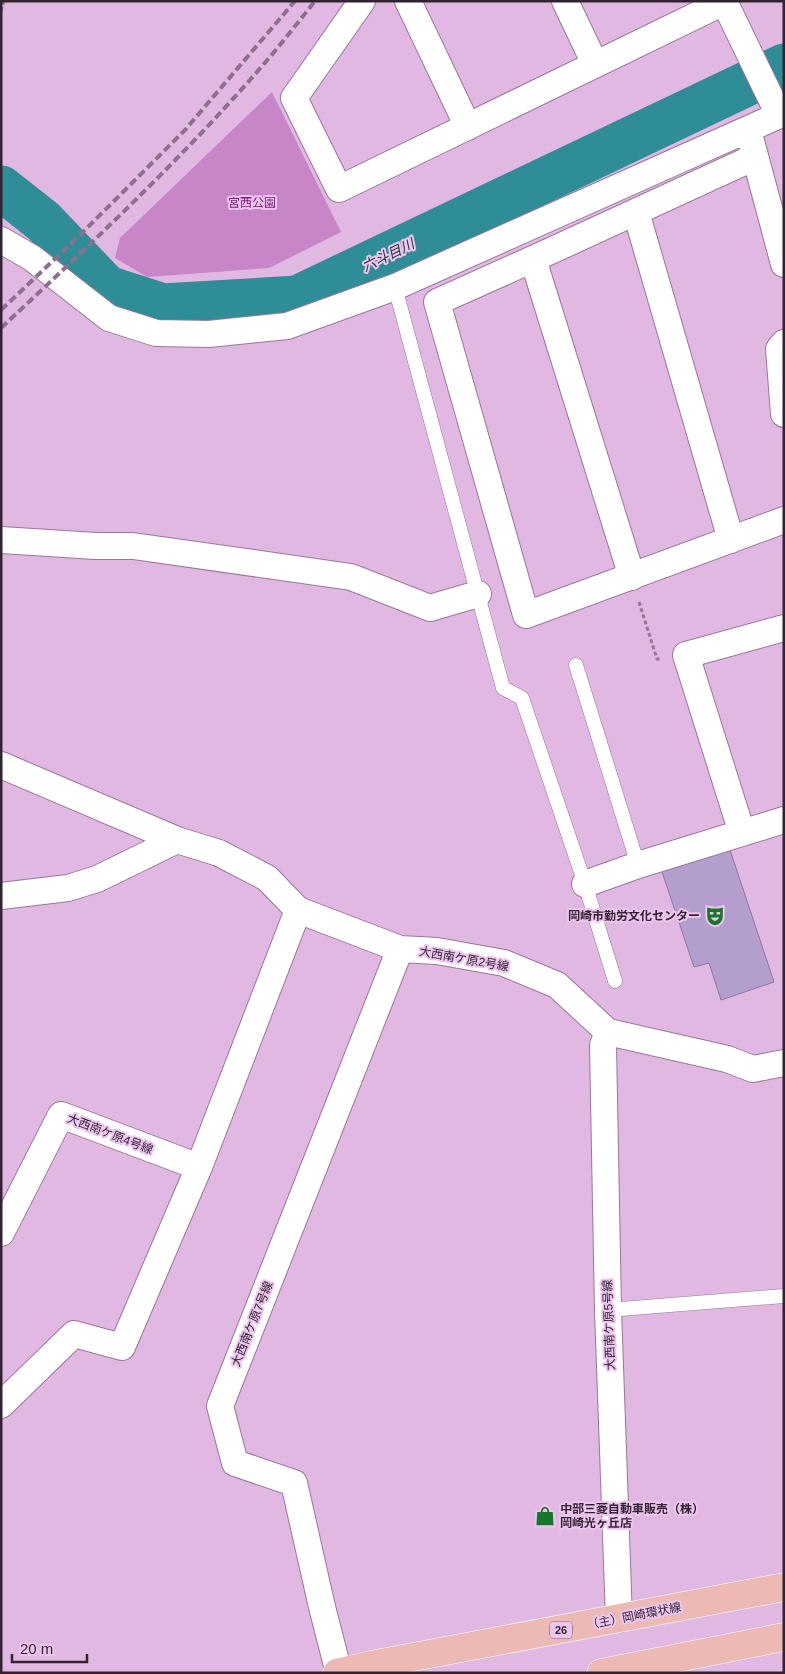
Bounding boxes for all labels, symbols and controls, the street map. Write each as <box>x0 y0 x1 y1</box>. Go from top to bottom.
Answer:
park label: 宮西公園 <box>228 196 276 210</box>
water label: 六斗目川 <box>359 235 418 274</box>
theatre icon: 岡崎市勤労文化センター <box>704 905 726 927</box>
place label: 岡崎市勤労文化センター <box>568 909 700 923</box>
street label: 大西南ケ原2号線 <box>418 944 510 974</box>
street label: 大西南ケ原4号線 <box>65 1111 155 1157</box>
street label: 大西南ケ原7号線 <box>229 1279 275 1369</box>
street label: 大西南ケ原5号線 <box>600 1279 618 1371</box>
place label: 中部三菱自動車販売（株） 岡崎光ヶ丘店 <box>560 1502 704 1530</box>
shop icon: 中部三菱自動車販売（株） 岡崎光ヶ丘店 <box>534 1505 556 1527</box>
street label: （主）岡崎環状線 <box>586 1600 682 1632</box>
road number: 26 <box>550 1622 572 1638</box>
scale bar <box>12 1632 88 1664</box>
text: 20 m <box>20 1640 53 1657</box>

